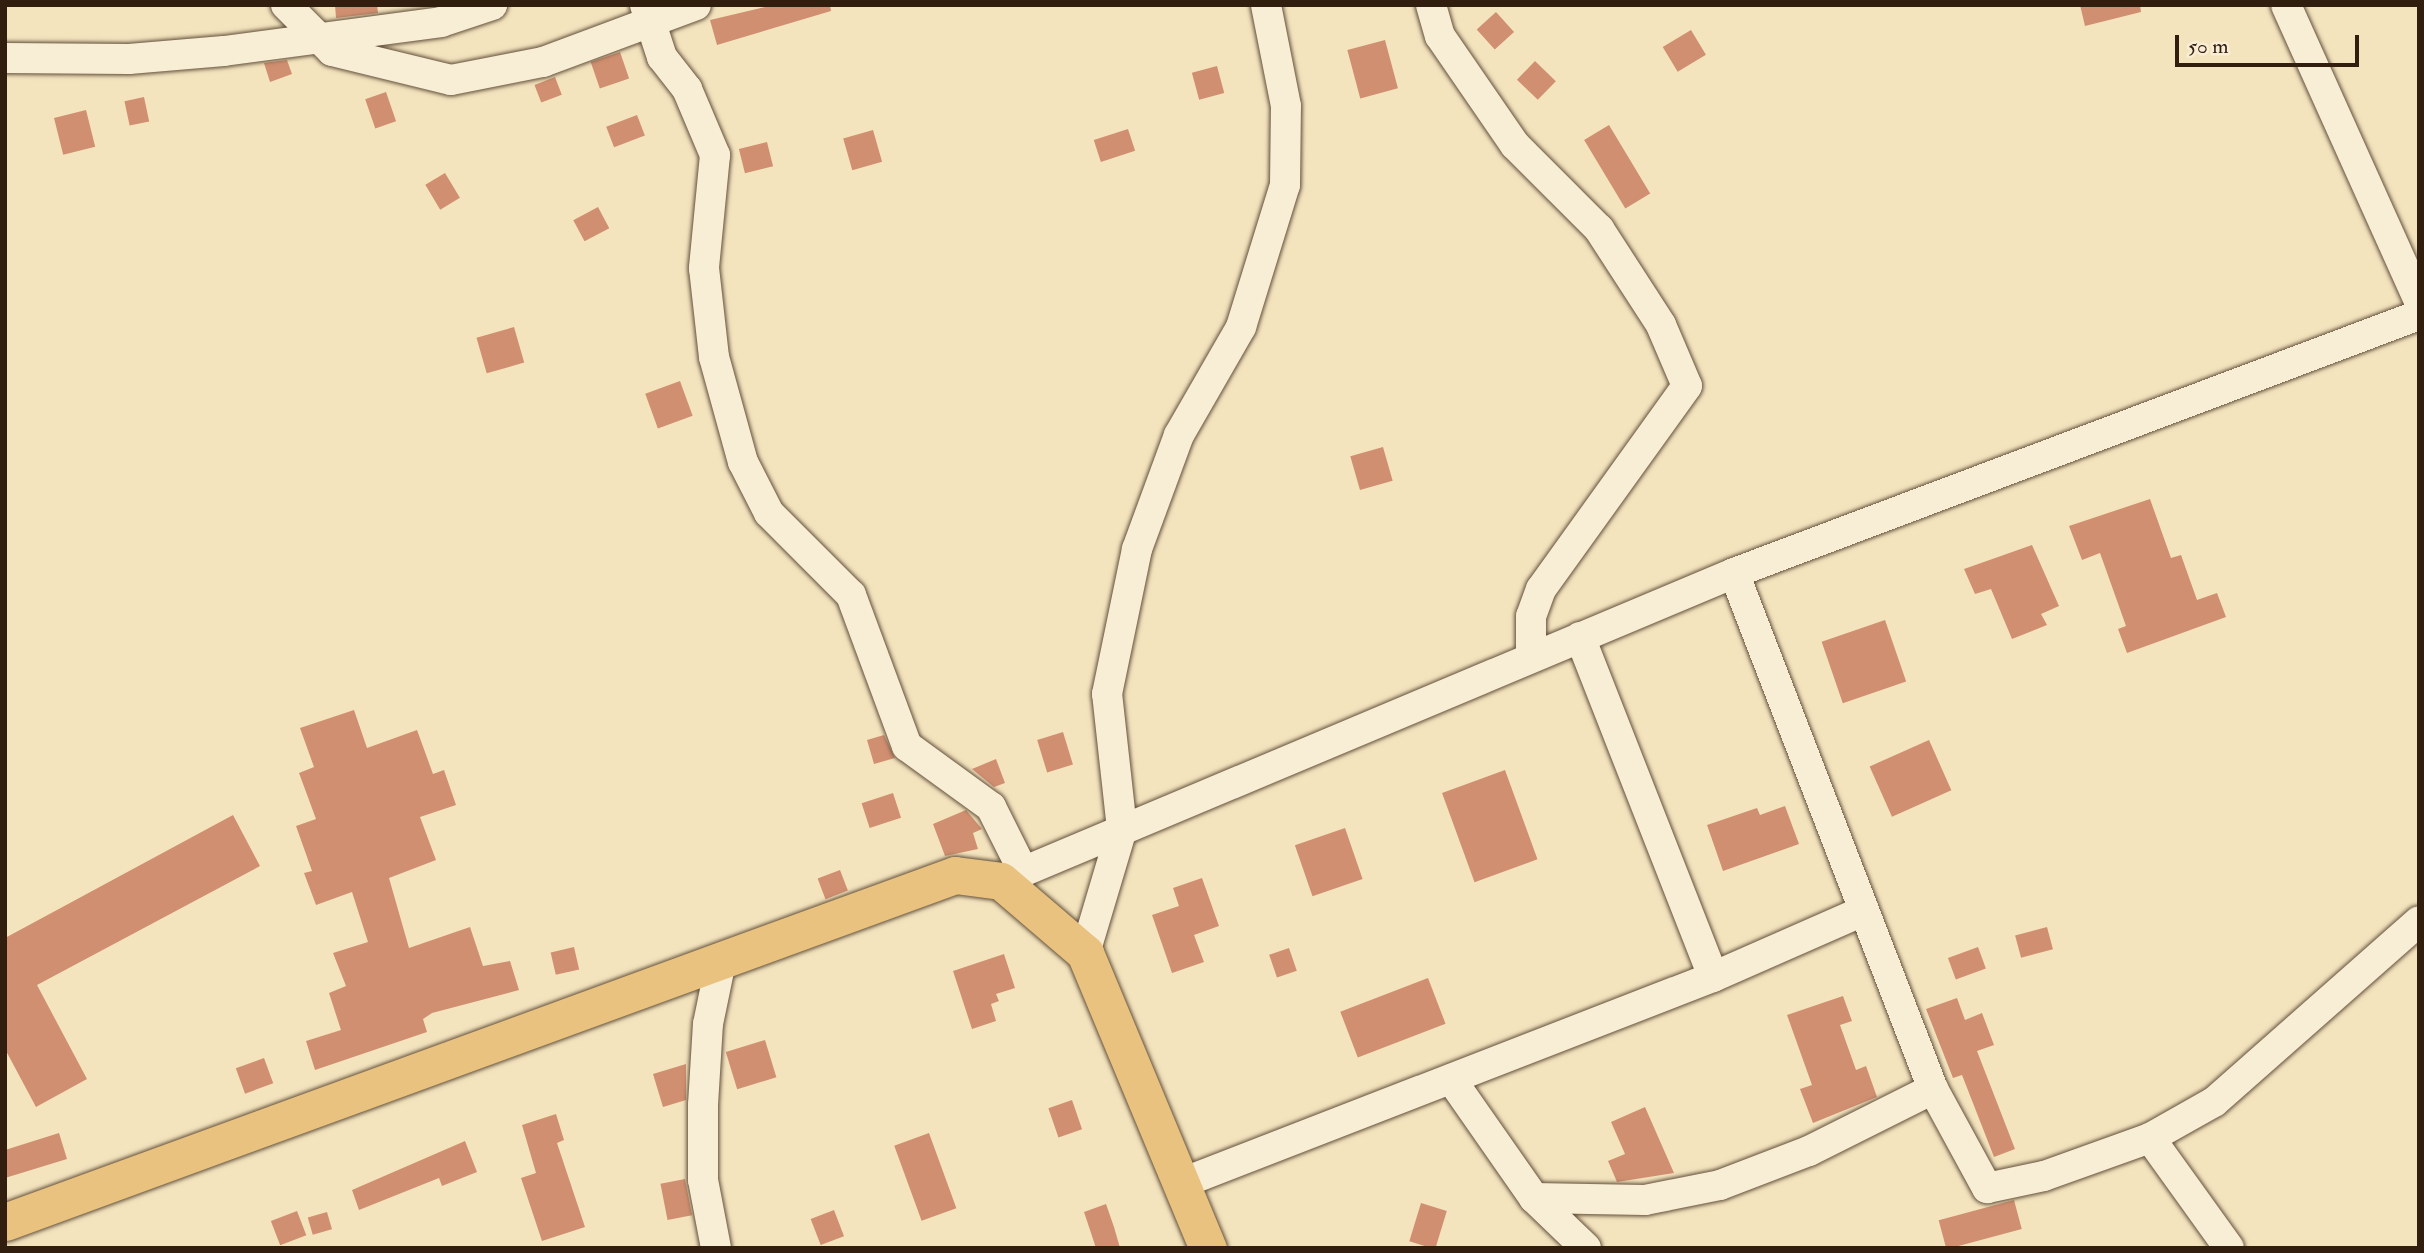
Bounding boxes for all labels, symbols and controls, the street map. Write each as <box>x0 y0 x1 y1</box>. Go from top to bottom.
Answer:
scale bar <box>2179 21 2363 65</box>
text: 50 m <box>2188 33 2229 60</box>

